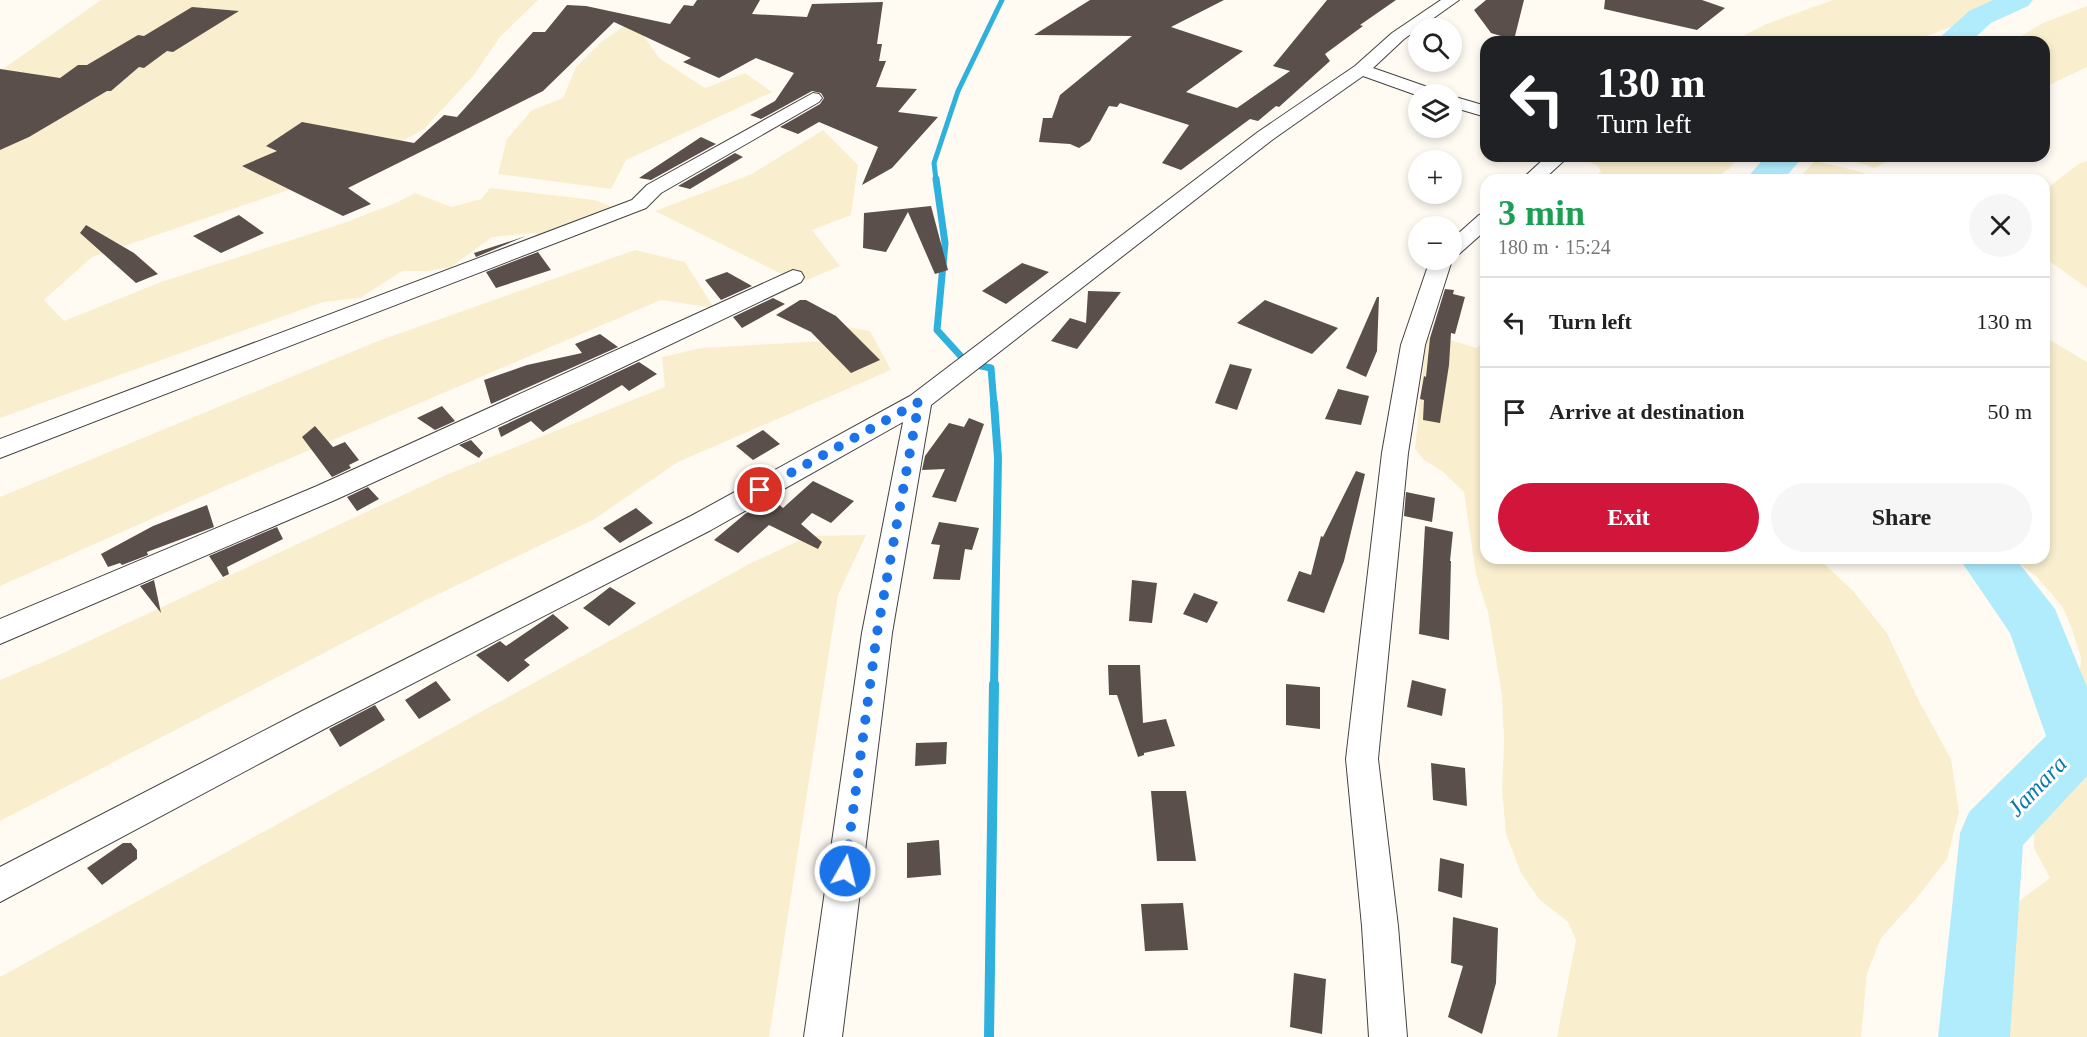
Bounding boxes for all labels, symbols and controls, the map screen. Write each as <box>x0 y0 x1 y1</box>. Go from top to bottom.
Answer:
map controls <box>1408 18 1462 270</box>
button: search <box>1408 18 1462 72</box>
icon: left <box>1498 60 1576 138</box>
text: 130 m <box>1597 60 1706 106</box>
button: layers <box>1408 84 1462 138</box>
text: Turn left <box>1597 109 1691 139</box>
button: + <box>1408 150 1462 204</box>
text: 3 min <box>1498 193 1585 233</box>
button: close <box>1969 194 2032 257</box>
button: − <box>1408 216 1462 270</box>
text: 180 m · 15:24 <box>1498 236 1611 258</box>
icon: left <box>1498 306 1531 339</box>
text: Turn left <box>1549 309 1632 334</box>
text: 130 m <box>1976 309 2032 334</box>
icon: arrive <box>1498 396 1531 429</box>
text: Arrive at destination <box>1549 399 1745 424</box>
text: 50 m <box>1987 399 2032 424</box>
pin <box>734 464 785 515</box>
icon: arrive <box>743 473 776 506</box>
button: Exit <box>1498 483 1759 552</box>
button: Share <box>1771 483 2032 552</box>
water label: Jamara <box>2002 751 2072 821</box>
position arrow <box>813 839 877 903</box>

